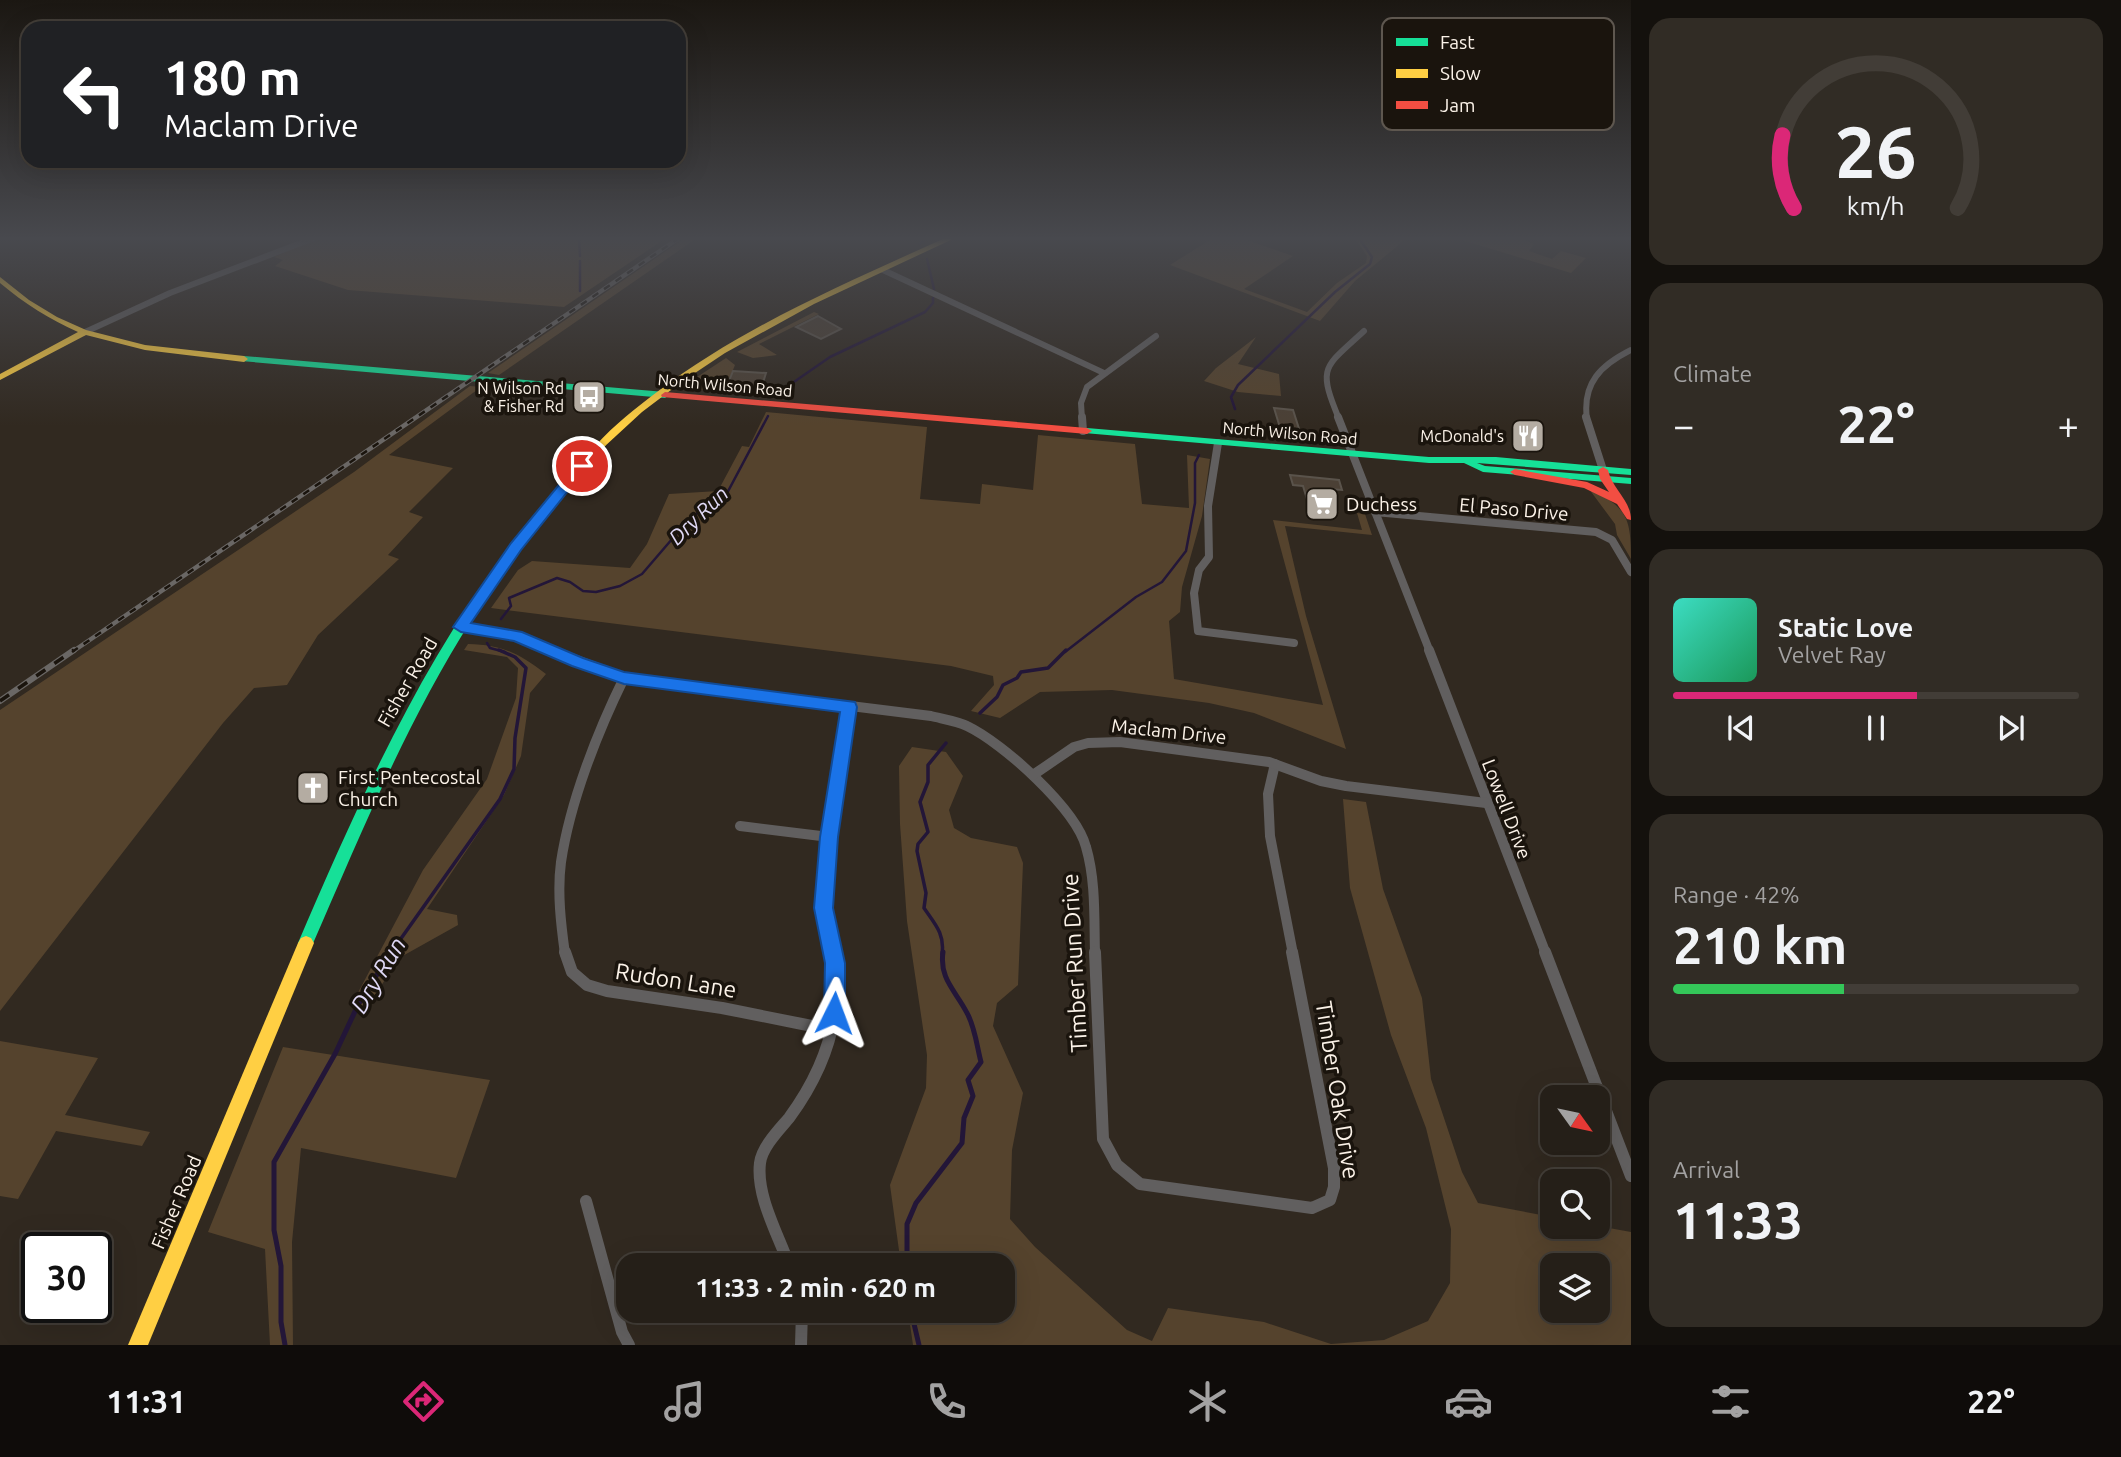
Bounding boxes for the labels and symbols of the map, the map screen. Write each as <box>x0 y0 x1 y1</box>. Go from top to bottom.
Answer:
legend <box>1382 18 1614 130</box>
text: Fast <box>1440 31 1475 53</box>
text: Slow <box>1440 62 1481 84</box>
text: Jam <box>1440 94 1476 116</box>
street label: North Wilson Road <box>657 370 793 400</box>
bus stop icon: N Wilson Rd & Fisher Rd <box>570 378 608 416</box>
place label: N Wilson Rd & Fisher Rd <box>477 379 564 415</box>
restaurant icon: McDonald's <box>1509 417 1547 455</box>
street label: North Wilson Road <box>1222 418 1358 448</box>
place label: McDonald's <box>1420 427 1504 445</box>
pin <box>552 436 612 496</box>
water label: Dry Run <box>663 481 733 549</box>
supermarket icon: Duchess <box>1303 485 1341 523</box>
place label: Duchess <box>1346 493 1417 515</box>
street label: El Paso Drive <box>1458 493 1570 525</box>
street label: Fisher Road <box>373 633 441 731</box>
street label: Maclam Drive <box>1110 714 1228 748</box>
street label: Lowell Drive <box>1478 756 1536 862</box>
place label: First Pentecostal Church <box>338 766 480 810</box>
church icon: First Pentecostal Church <box>294 769 332 807</box>
street label: Timber Run Drive <box>1057 873 1091 1053</box>
water label: Dry Run <box>345 932 411 1018</box>
street label: Rudon Lane <box>614 958 738 1002</box>
position arrow <box>797 976 871 1050</box>
street label: Timber Oak Drive <box>1312 999 1364 1181</box>
north arrow <box>1540 1085 1610 1155</box>
street label: Fisher Road <box>146 1152 206 1252</box>
speed limit sign: 30 <box>21 1232 112 1323</box>

